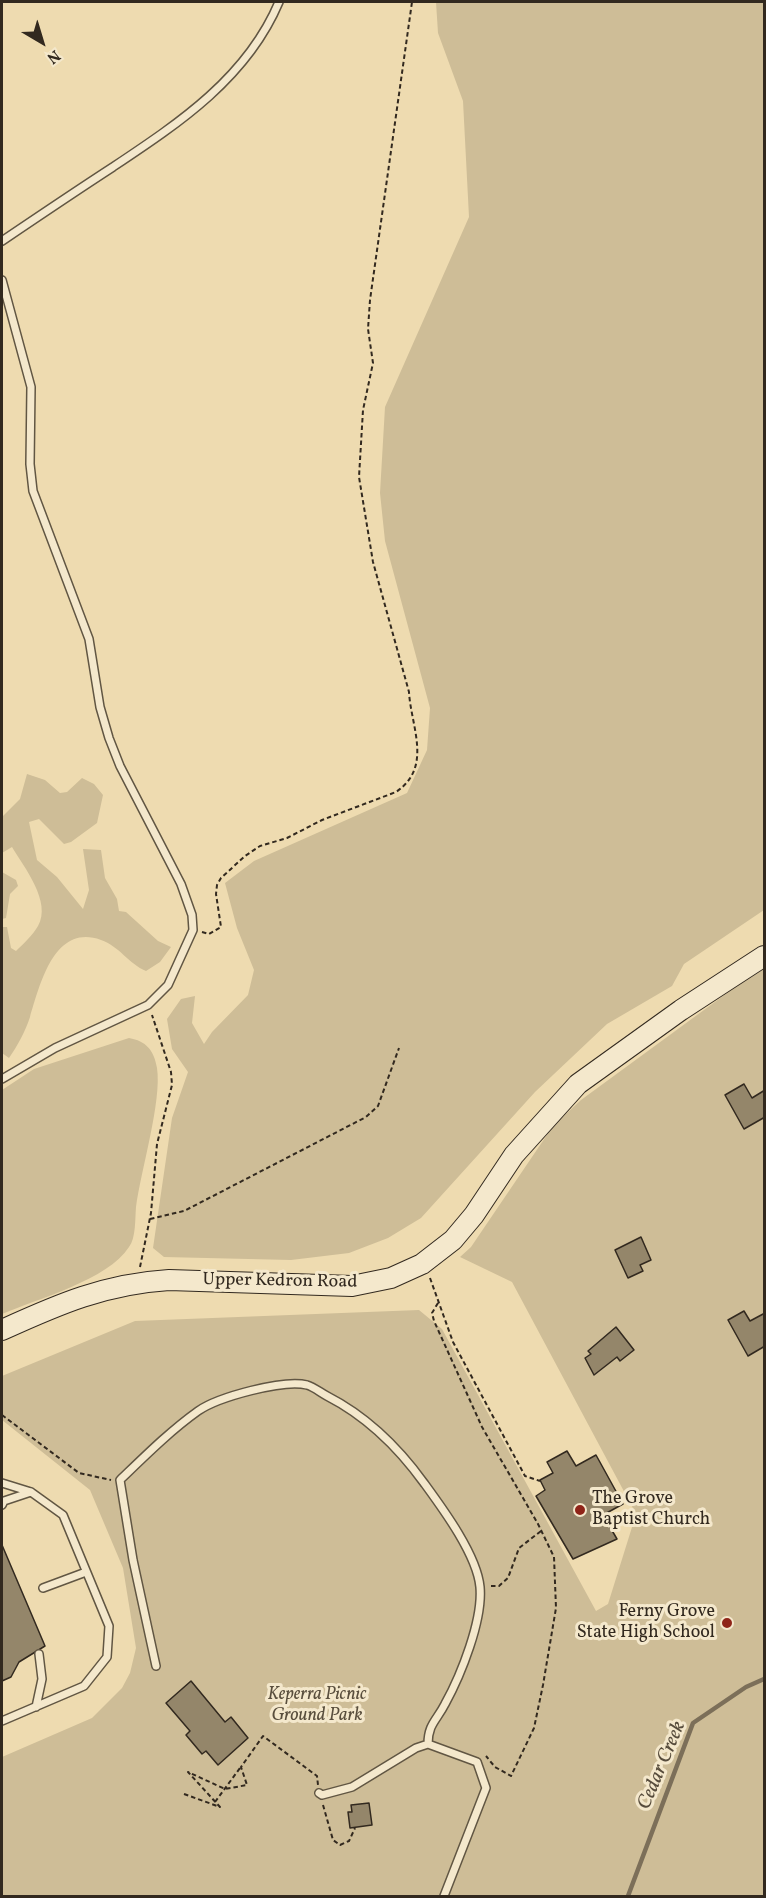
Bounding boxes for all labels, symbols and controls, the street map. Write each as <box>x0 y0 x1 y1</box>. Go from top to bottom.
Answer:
north arrow <box>12 12 72 72</box>
text: N <box>42 44 64 68</box>
street label: Upper Kedron Road <box>202 1270 358 1294</box>
place label: The Grove Baptist Church <box>592 1489 710 1532</box>
marker: The Grove Baptist Church <box>573 1503 587 1517</box>
place label: Ferny Grove State High School <box>577 1602 715 1644</box>
marker: Ferny Grove State High School <box>720 1616 734 1630</box>
park label: Keperra Picnic Ground Park <box>268 1685 366 1728</box>
water label: Cedar Creek <box>634 1718 692 1814</box>

